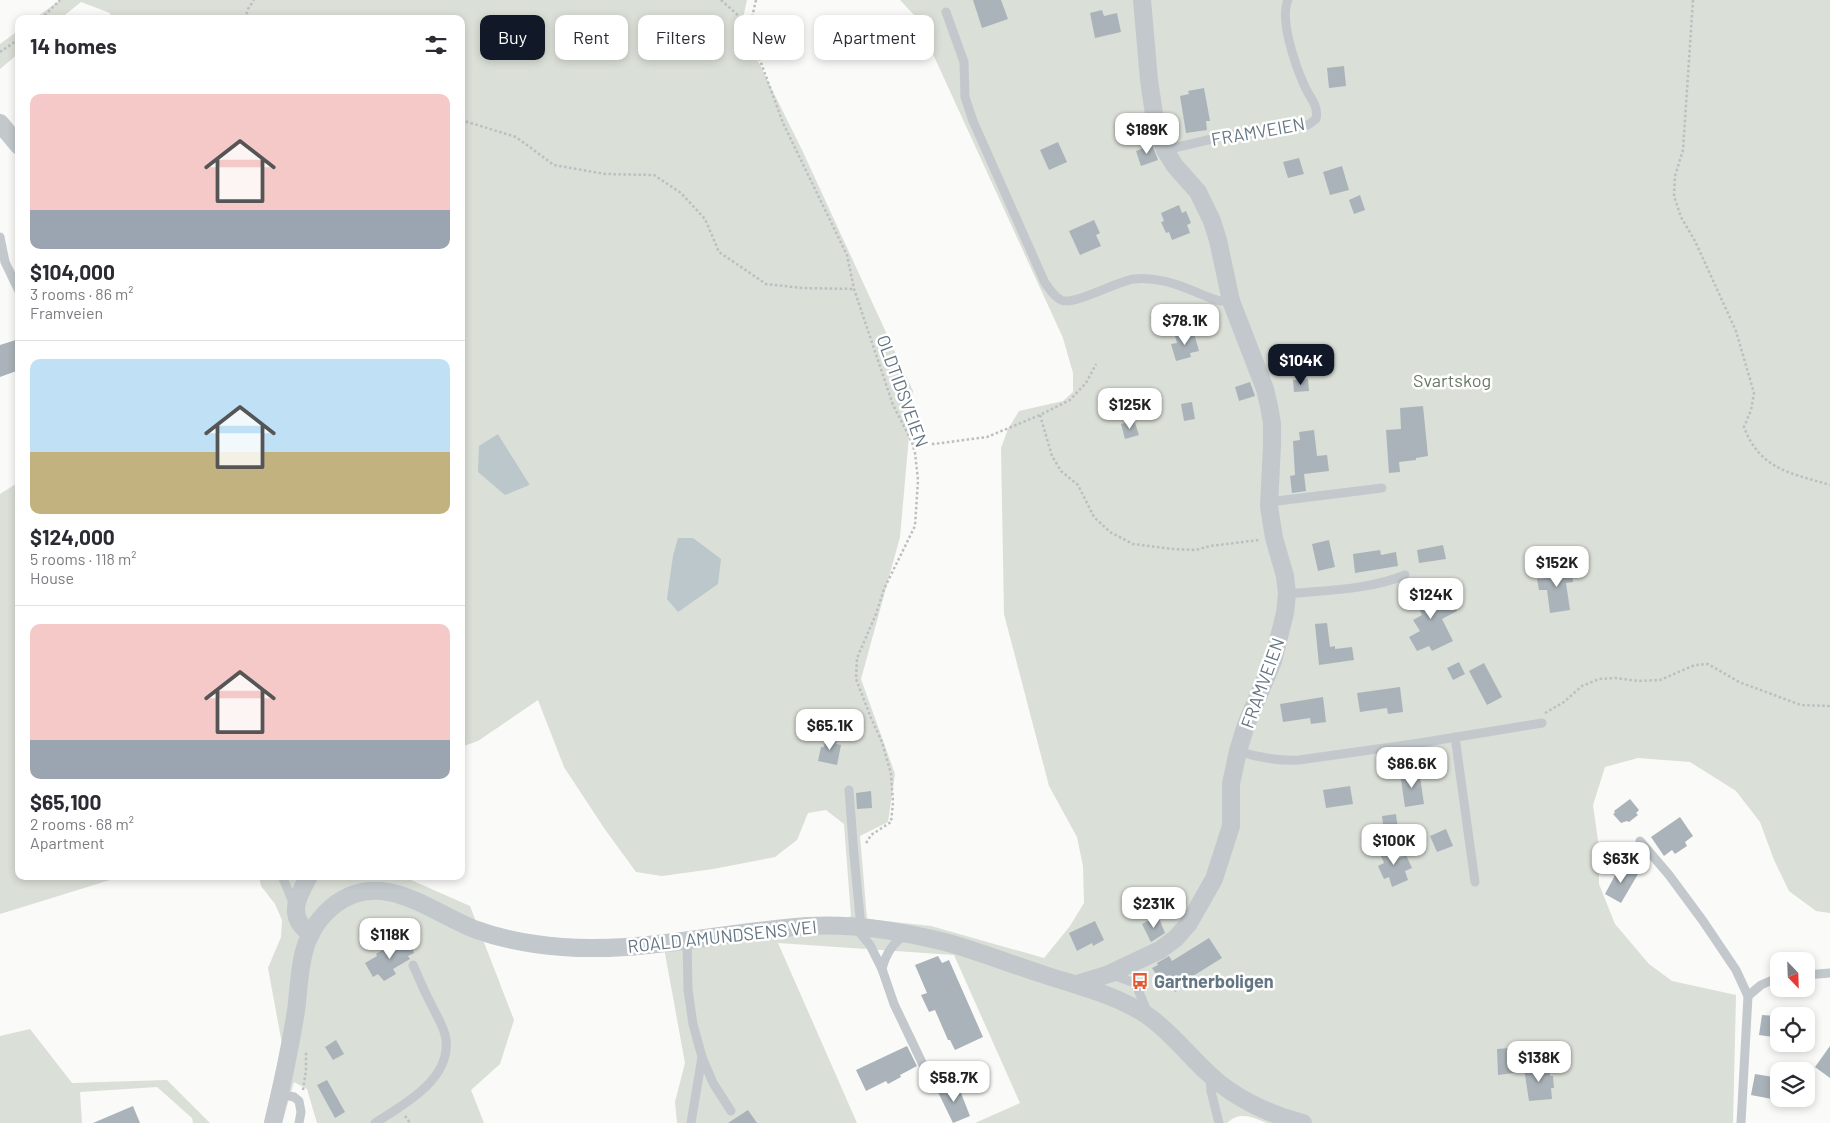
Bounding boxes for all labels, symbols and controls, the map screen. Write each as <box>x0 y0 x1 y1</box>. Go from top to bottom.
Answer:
chip: Buy <box>480 15 545 60</box>
chip: Rent <box>555 15 628 60</box>
chip: Filters <box>638 15 724 60</box>
chip: New <box>734 15 804 60</box>
chip: Apartment <box>814 15 934 60</box>
icon: filters <box>422 31 450 59</box>
text: 14 homes <box>30 33 117 58</box>
pin: $189K <box>1112 112 1182 155</box>
street label: FRAMVEIEN <box>1209 112 1307 150</box>
text: $189K <box>1126 119 1168 138</box>
icon: home <box>195 126 285 216</box>
text: $104,000 <box>30 259 115 284</box>
text: 3 rooms · 86 m² <box>30 284 134 303</box>
text: Framveien <box>30 303 103 322</box>
pin: $78.1K <box>1144 304 1226 346</box>
text: $78.1K <box>1162 310 1208 329</box>
street label: OLDTIDSVEIEN <box>873 332 933 450</box>
pin: $104K <box>1266 344 1336 386</box>
text: $104K <box>1279 350 1323 369</box>
park label: Svartskog <box>1413 369 1491 391</box>
pin: $125K <box>1095 388 1165 430</box>
icon: home <box>195 392 285 482</box>
text: $125K <box>1109 394 1151 413</box>
text: $124,000 <box>30 524 115 549</box>
pin: $152K <box>1522 546 1592 588</box>
text: 5 rooms · 118 m² <box>30 549 137 568</box>
text: $152K <box>1536 552 1578 571</box>
text: House <box>30 568 74 587</box>
pin: $124K <box>1396 578 1466 620</box>
text: $124K <box>1409 584 1453 603</box>
street label: FRAMVEIEN <box>1235 635 1289 731</box>
icon: home <box>195 657 285 747</box>
pin: $65.1K <box>789 708 871 751</box>
text: $65.1K <box>807 715 853 734</box>
pin: $86.6K <box>1371 746 1453 789</box>
text: $86.6K <box>1387 753 1437 772</box>
text: $65,100 <box>30 789 102 814</box>
text: 2 rooms · 68 m² <box>30 814 134 833</box>
pin: $100K <box>1359 824 1429 866</box>
text: $100K <box>1372 830 1416 849</box>
text: Apartment <box>30 833 105 852</box>
pin: $63K <box>1591 842 1651 884</box>
text: $63K <box>1603 848 1639 867</box>
pin: $231K <box>1119 886 1189 929</box>
text: $231K <box>1133 893 1175 912</box>
street label: ROALD AMUNDSENS VEI <box>626 915 818 957</box>
pin: $118K <box>355 918 425 960</box>
text: $118K <box>370 924 410 943</box>
north arrow <box>1770 952 1815 998</box>
map controls <box>1770 952 1815 1107</box>
place label: Gartnerboligen <box>1154 970 1274 992</box>
bus stop icon: Gartnerboligen <box>1130 971 1150 991</box>
button: locate <box>1770 1007 1815 1052</box>
pin: $138K <box>1504 1040 1574 1083</box>
text: $138K <box>1518 1047 1560 1066</box>
pin: $58.7K <box>913 1060 995 1103</box>
button: layers <box>1770 1062 1815 1107</box>
text: $58.7K <box>930 1067 978 1086</box>

